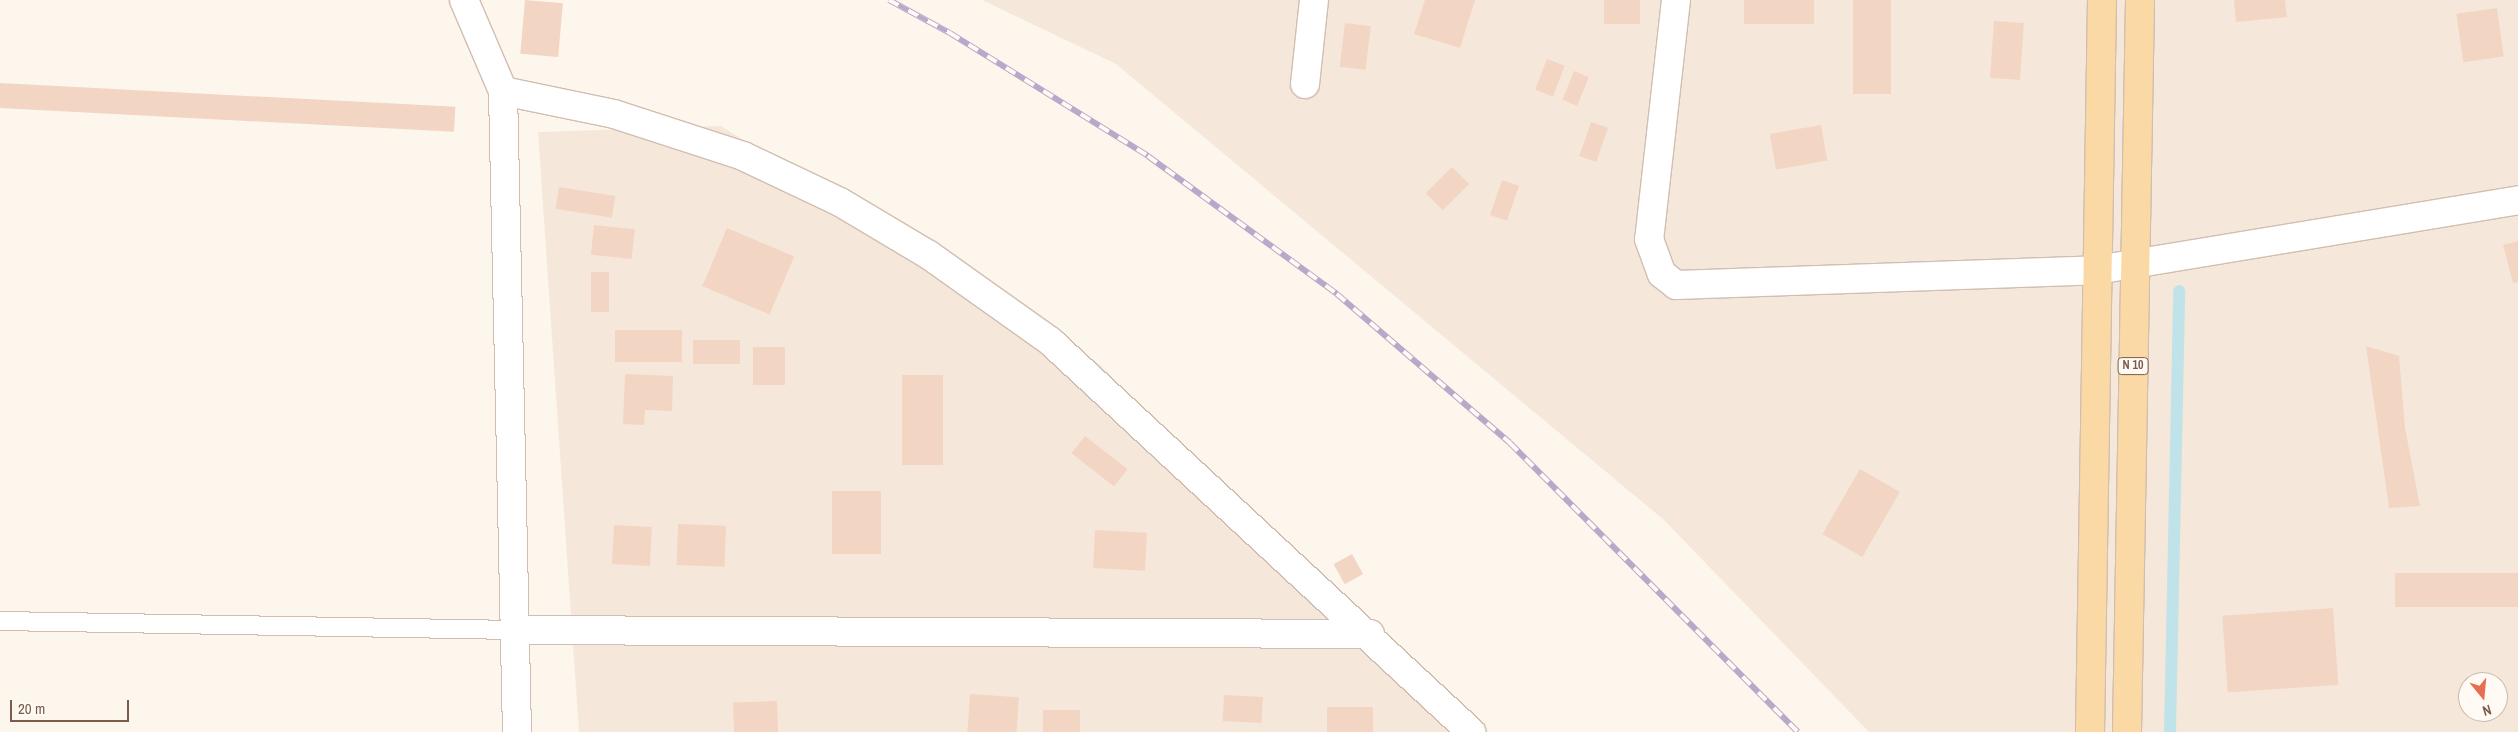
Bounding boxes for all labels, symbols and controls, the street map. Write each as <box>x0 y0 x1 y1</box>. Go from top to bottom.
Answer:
road number: N 10 <box>2117 356 2149 376</box>
north arrow <box>2458 672 2508 722</box>
scale bar <box>12 690 131 722</box>
text: 20 m <box>18 698 45 719</box>
text: N <box>2481 701 2494 720</box>

